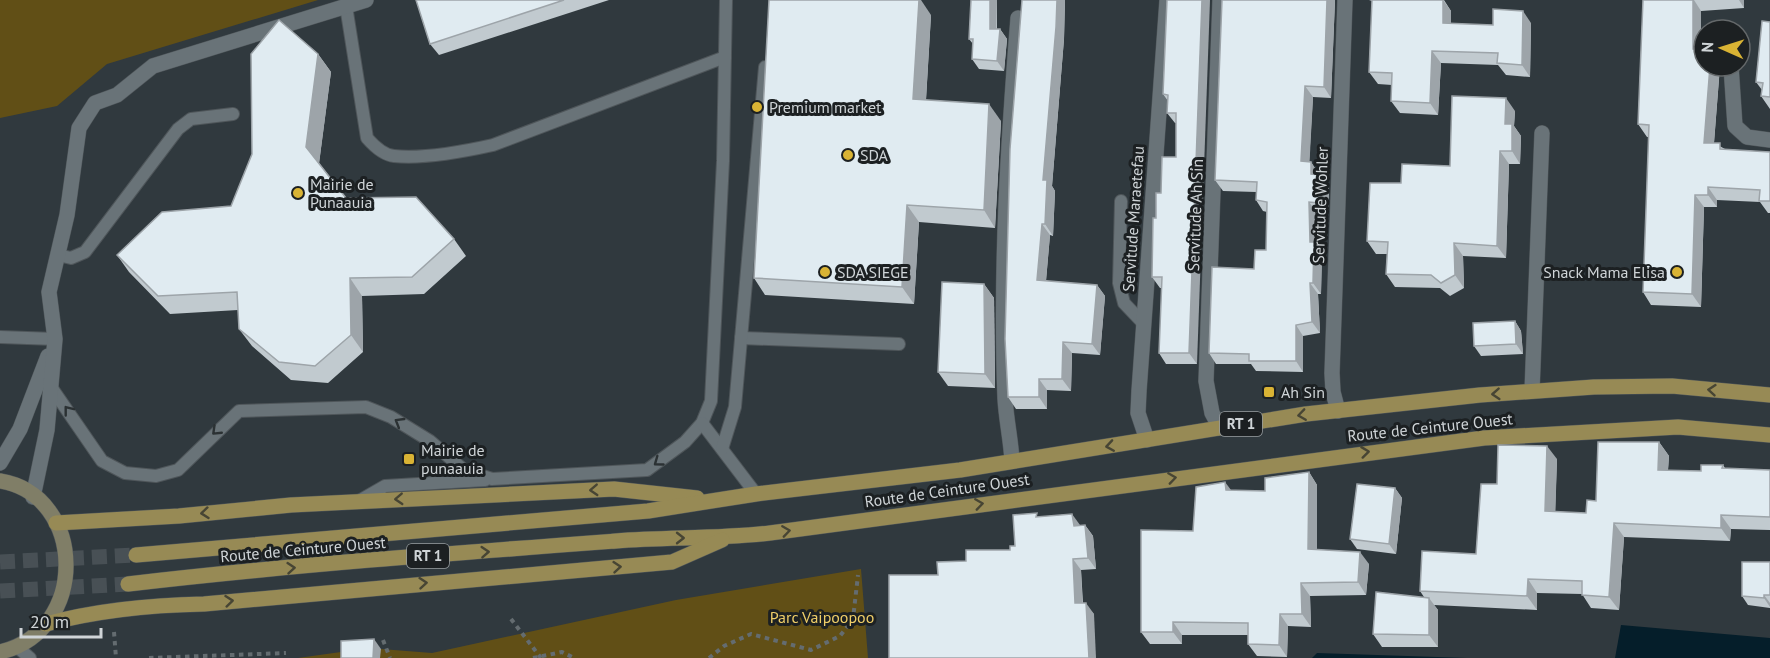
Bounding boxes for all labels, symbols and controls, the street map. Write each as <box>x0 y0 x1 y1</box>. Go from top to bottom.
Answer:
north arrow <box>1692 18 1752 78</box>
text: N <box>1697 41 1717 53</box>
place label: Premium market <box>769 97 882 117</box>
marker: Premium market <box>750 100 764 114</box>
place label: SDA <box>860 145 889 165</box>
street label: Servitude Maraetefau <box>1118 145 1148 293</box>
street label: Servitude Wohler <box>1308 146 1332 264</box>
marker: SDA <box>841 148 855 162</box>
street label: Servitude Ah Sin <box>1183 158 1207 272</box>
place label: Mairie de Punaauia <box>310 174 374 212</box>
marker: Mairie de Punaauia <box>291 186 305 200</box>
place label: SDA SIEGE <box>837 262 909 282</box>
place label: Snack Mama Elisa <box>1543 262 1665 282</box>
marker: SDA SIEGE <box>818 265 832 279</box>
marker: Snack Mama Elisa <box>1670 265 1684 279</box>
place label: Ah Sin <box>1281 382 1325 402</box>
one-way arrow <box>1707 384 1716 397</box>
marker: Ah Sin <box>1262 385 1276 399</box>
one-way arrow <box>1492 387 1501 400</box>
one-way arrow <box>65 406 76 417</box>
one-way arrow <box>1298 408 1307 420</box>
street label: Route de Ceinture Ouest <box>1346 408 1514 446</box>
road number: RT 1 <box>1220 412 1262 436</box>
one-way arrow <box>395 418 405 430</box>
one-way arrow <box>212 424 223 435</box>
one-way arrow <box>1105 439 1114 451</box>
place label: Mairie de punaauia <box>421 440 485 478</box>
one-way arrow <box>1361 446 1370 459</box>
marker: Mairie de punaauia <box>402 452 416 466</box>
one-way arrow <box>654 454 665 465</box>
street label: Route de Ceinture Ouest <box>863 468 1031 511</box>
one-way arrow <box>1167 472 1177 485</box>
one-way arrow <box>589 483 598 496</box>
one-way arrow <box>395 493 404 506</box>
one-way arrow <box>974 499 983 511</box>
one-way arrow <box>200 506 209 519</box>
one-way arrow <box>781 526 790 538</box>
street label: Route de Ceinture Ouest <box>219 532 387 566</box>
one-way arrow <box>675 532 684 544</box>
road number: RT 1 <box>407 544 449 568</box>
one-way arrow <box>481 546 490 559</box>
one-way arrow <box>613 560 622 573</box>
one-way arrow <box>287 562 296 575</box>
one-way arrow <box>418 577 427 590</box>
one-way arrow <box>224 595 233 608</box>
scale bar <box>21 601 100 639</box>
park label: Parc Vaipoopoo <box>770 607 874 627</box>
text: 20 m <box>30 610 69 633</box>

